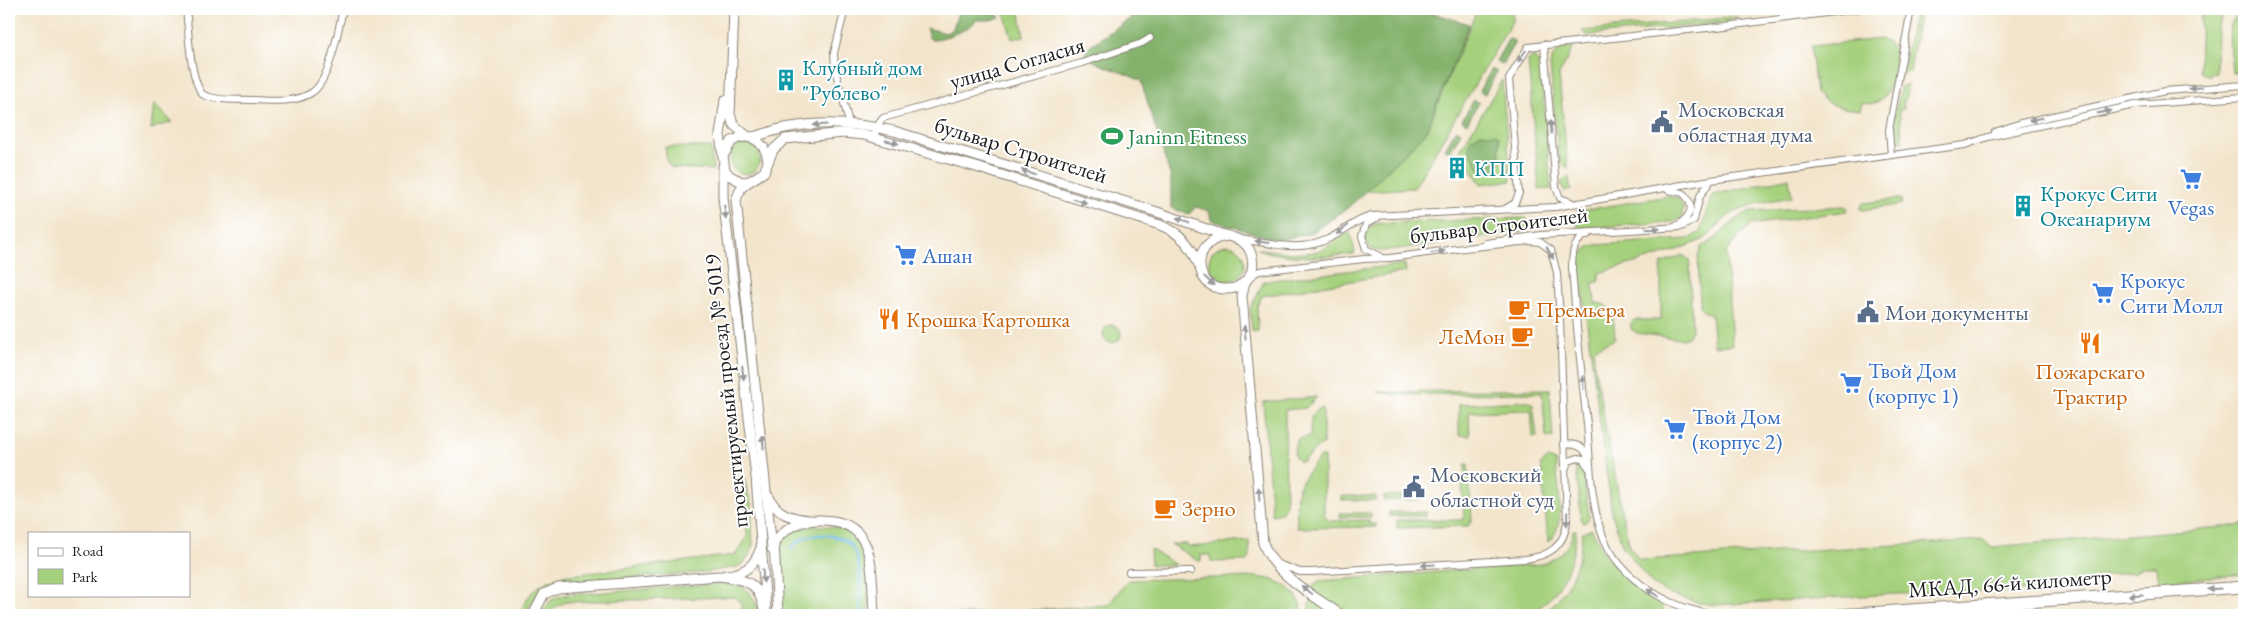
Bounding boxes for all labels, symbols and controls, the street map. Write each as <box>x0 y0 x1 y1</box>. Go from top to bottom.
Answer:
street label: улица Согласия <box>946 30 1088 96</box>
one-way arrow <box>1517 49 1527 62</box>
place label: Клубный дом "Рублево" <box>802 53 923 107</box>
building icon: Клубный дом "Рублево" <box>773 67 799 93</box>
one-way arrow <box>2187 85 2203 93</box>
place label: Московская областная дума <box>1678 95 1813 149</box>
one-way arrow <box>2096 108 2111 116</box>
public building icon: Московская областная дума <box>1649 109 1675 135</box>
street label: бульвар Строителей <box>931 110 1111 190</box>
one-way arrow <box>2028 116 2044 124</box>
one-way arrow <box>1547 119 1555 135</box>
one-way arrow <box>811 121 827 129</box>
place label: Janinn Fitness <box>1126 122 1247 151</box>
sports icon: Janinn Fitness <box>1099 123 1125 149</box>
one-way arrow <box>884 138 899 146</box>
place label: КПП <box>1474 154 1525 183</box>
building icon: КПП <box>1444 155 1470 181</box>
supermarket icon: Vegas <box>2178 166 2204 192</box>
one-way arrow <box>1020 167 1035 175</box>
place label: Крокус Сити Океанариум <box>2040 179 2158 233</box>
building icon: Крокус Сити Океанариум <box>2010 193 2036 219</box>
place label: Vegas <box>2168 193 2214 222</box>
one-way arrow <box>1073 197 1088 205</box>
street label: бульвар Строителей <box>1408 200 1590 250</box>
one-way arrow <box>721 204 729 220</box>
one-way arrow <box>1175 216 1190 224</box>
one-way arrow <box>1336 224 1349 235</box>
one-way arrow <box>1646 224 1662 232</box>
one-way arrow <box>1254 238 1270 246</box>
place label: Ашан <box>921 241 973 270</box>
supermarket icon: Ашан <box>893 242 919 268</box>
one-way arrow <box>1546 245 1554 260</box>
one-way arrow <box>1431 248 1447 256</box>
street label: проектируемый проезд № 5019 <box>697 252 755 529</box>
place label: Крокус Сити Молл <box>2120 266 2224 320</box>
one-way arrow <box>1203 275 1215 287</box>
supermarket icon: Крокус Сити Молл <box>2090 280 2116 306</box>
place label: Премьера <box>1536 295 1625 324</box>
cafe icon: Премьера <box>1506 296 1532 322</box>
place label: Мои документы <box>1885 298 2029 327</box>
public building icon: Мои документы <box>1855 299 1881 325</box>
place label: Крошка Картошка <box>906 305 1070 334</box>
restaurant icon: Крошка Картошка <box>876 306 902 332</box>
place label: ЛеМон <box>1439 322 1505 351</box>
cafe icon: ЛеМон <box>1509 323 1535 349</box>
one-way arrow <box>1241 324 1249 340</box>
restaurant icon: Пожарскаго Трактир <box>2077 330 2103 356</box>
place label: Твой Дом (корпус 1) <box>1868 356 1958 410</box>
place label: Пожарскаго Трактир <box>2035 357 2145 411</box>
one-way arrow <box>739 366 747 382</box>
supermarket icon: Твой Дом (корпус 1) <box>1838 370 1864 396</box>
one-way arrow <box>1579 375 1587 391</box>
place label: Твой Дом (корпус 2) <box>1692 402 1782 456</box>
supermarket icon: Твой Дом (корпус 2) <box>1662 416 1688 442</box>
one-way arrow <box>758 434 766 450</box>
place label: Московский областной суд <box>1430 460 1554 514</box>
public building icon: Московский областной суд <box>1401 474 1427 500</box>
one-way arrow <box>1254 486 1262 502</box>
place label: Зерно <box>1182 494 1236 523</box>
cafe icon: Зерно <box>1152 495 1178 521</box>
one-way arrow <box>1562 511 1570 527</box>
legend <box>28 532 190 596</box>
text: Road <box>72 541 104 560</box>
one-way arrow <box>1420 561 1436 569</box>
street label: МКАД, 66-й километр <box>1907 561 2113 605</box>
text: Park <box>72 567 99 586</box>
one-way arrow <box>760 568 768 584</box>
one-way arrow <box>1300 585 1314 595</box>
one-way arrow <box>2206 586 2222 594</box>
one-way arrow <box>1647 588 1660 598</box>
one-way arrow <box>2128 591 2144 599</box>

